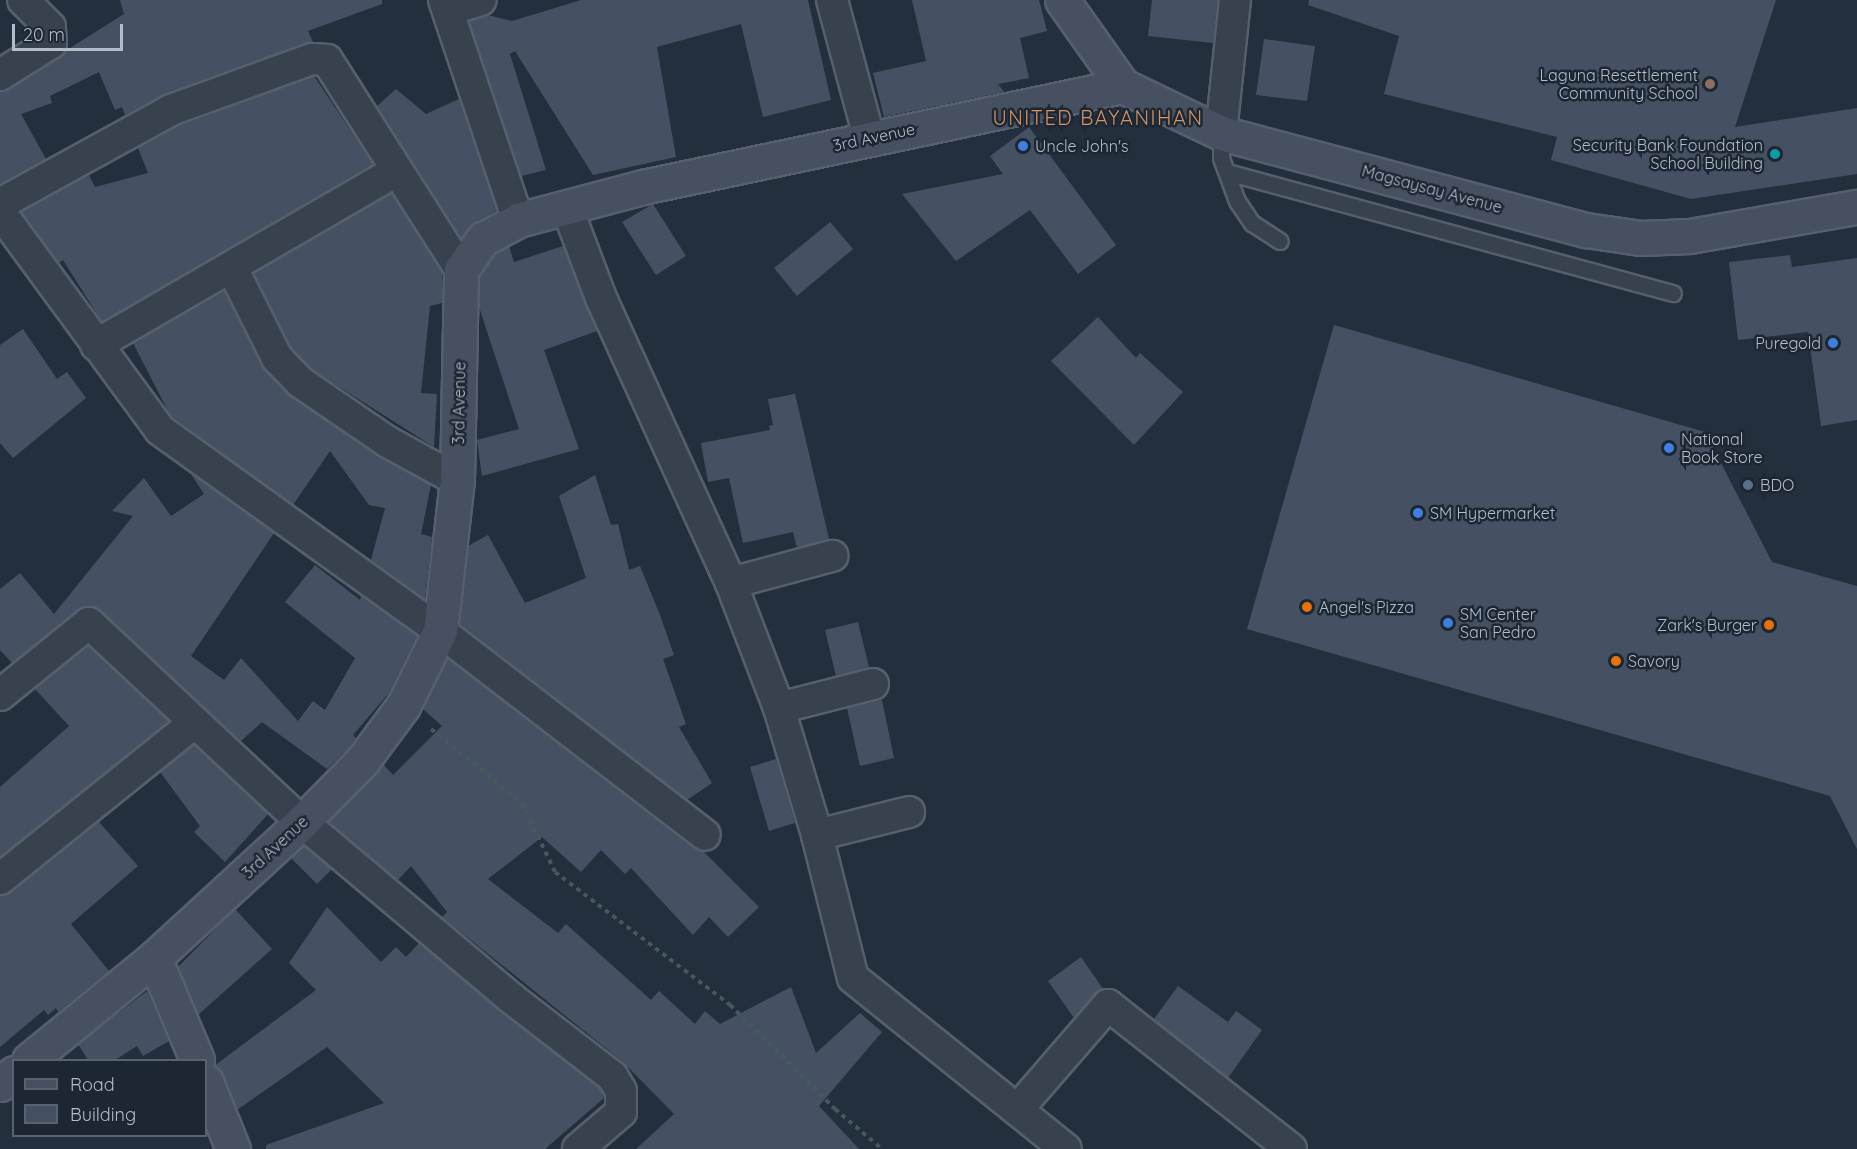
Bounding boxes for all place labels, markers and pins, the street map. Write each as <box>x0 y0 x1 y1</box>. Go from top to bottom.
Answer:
place label: Laguna Resettlement Community School <box>1540 65 1698 103</box>
marker: Laguna Resettlement Community School <box>1703 77 1717 91</box>
place label: Security Bank Foundation School Building <box>1573 135 1763 173</box>
place label: Uncle John's <box>1035 136 1129 156</box>
marker: Uncle John's <box>1016 139 1030 153</box>
marker: Security Bank Foundation School Building <box>1768 147 1782 161</box>
place label: Puregold <box>1755 333 1821 353</box>
marker: Puregold <box>1826 336 1840 350</box>
place label: National Book Store <box>1681 429 1763 467</box>
marker: National Book Store <box>1662 441 1676 455</box>
place label: BDO <box>1760 475 1794 495</box>
marker: BDO <box>1741 478 1755 492</box>
place label: SM Hypermarket <box>1430 503 1555 523</box>
marker: SM Hypermarket <box>1411 506 1425 520</box>
place label: Angel's Pizza <box>1319 597 1414 617</box>
marker: Angel's Pizza <box>1300 600 1314 614</box>
place label: SM Center San Pedro <box>1460 604 1536 642</box>
place label: Zark's Burger <box>1657 615 1757 635</box>
marker: SM Center San Pedro <box>1441 616 1455 630</box>
marker: Zark's Burger <box>1762 618 1776 632</box>
place label: Savory <box>1628 651 1680 671</box>
marker: Savory <box>1609 654 1623 668</box>

